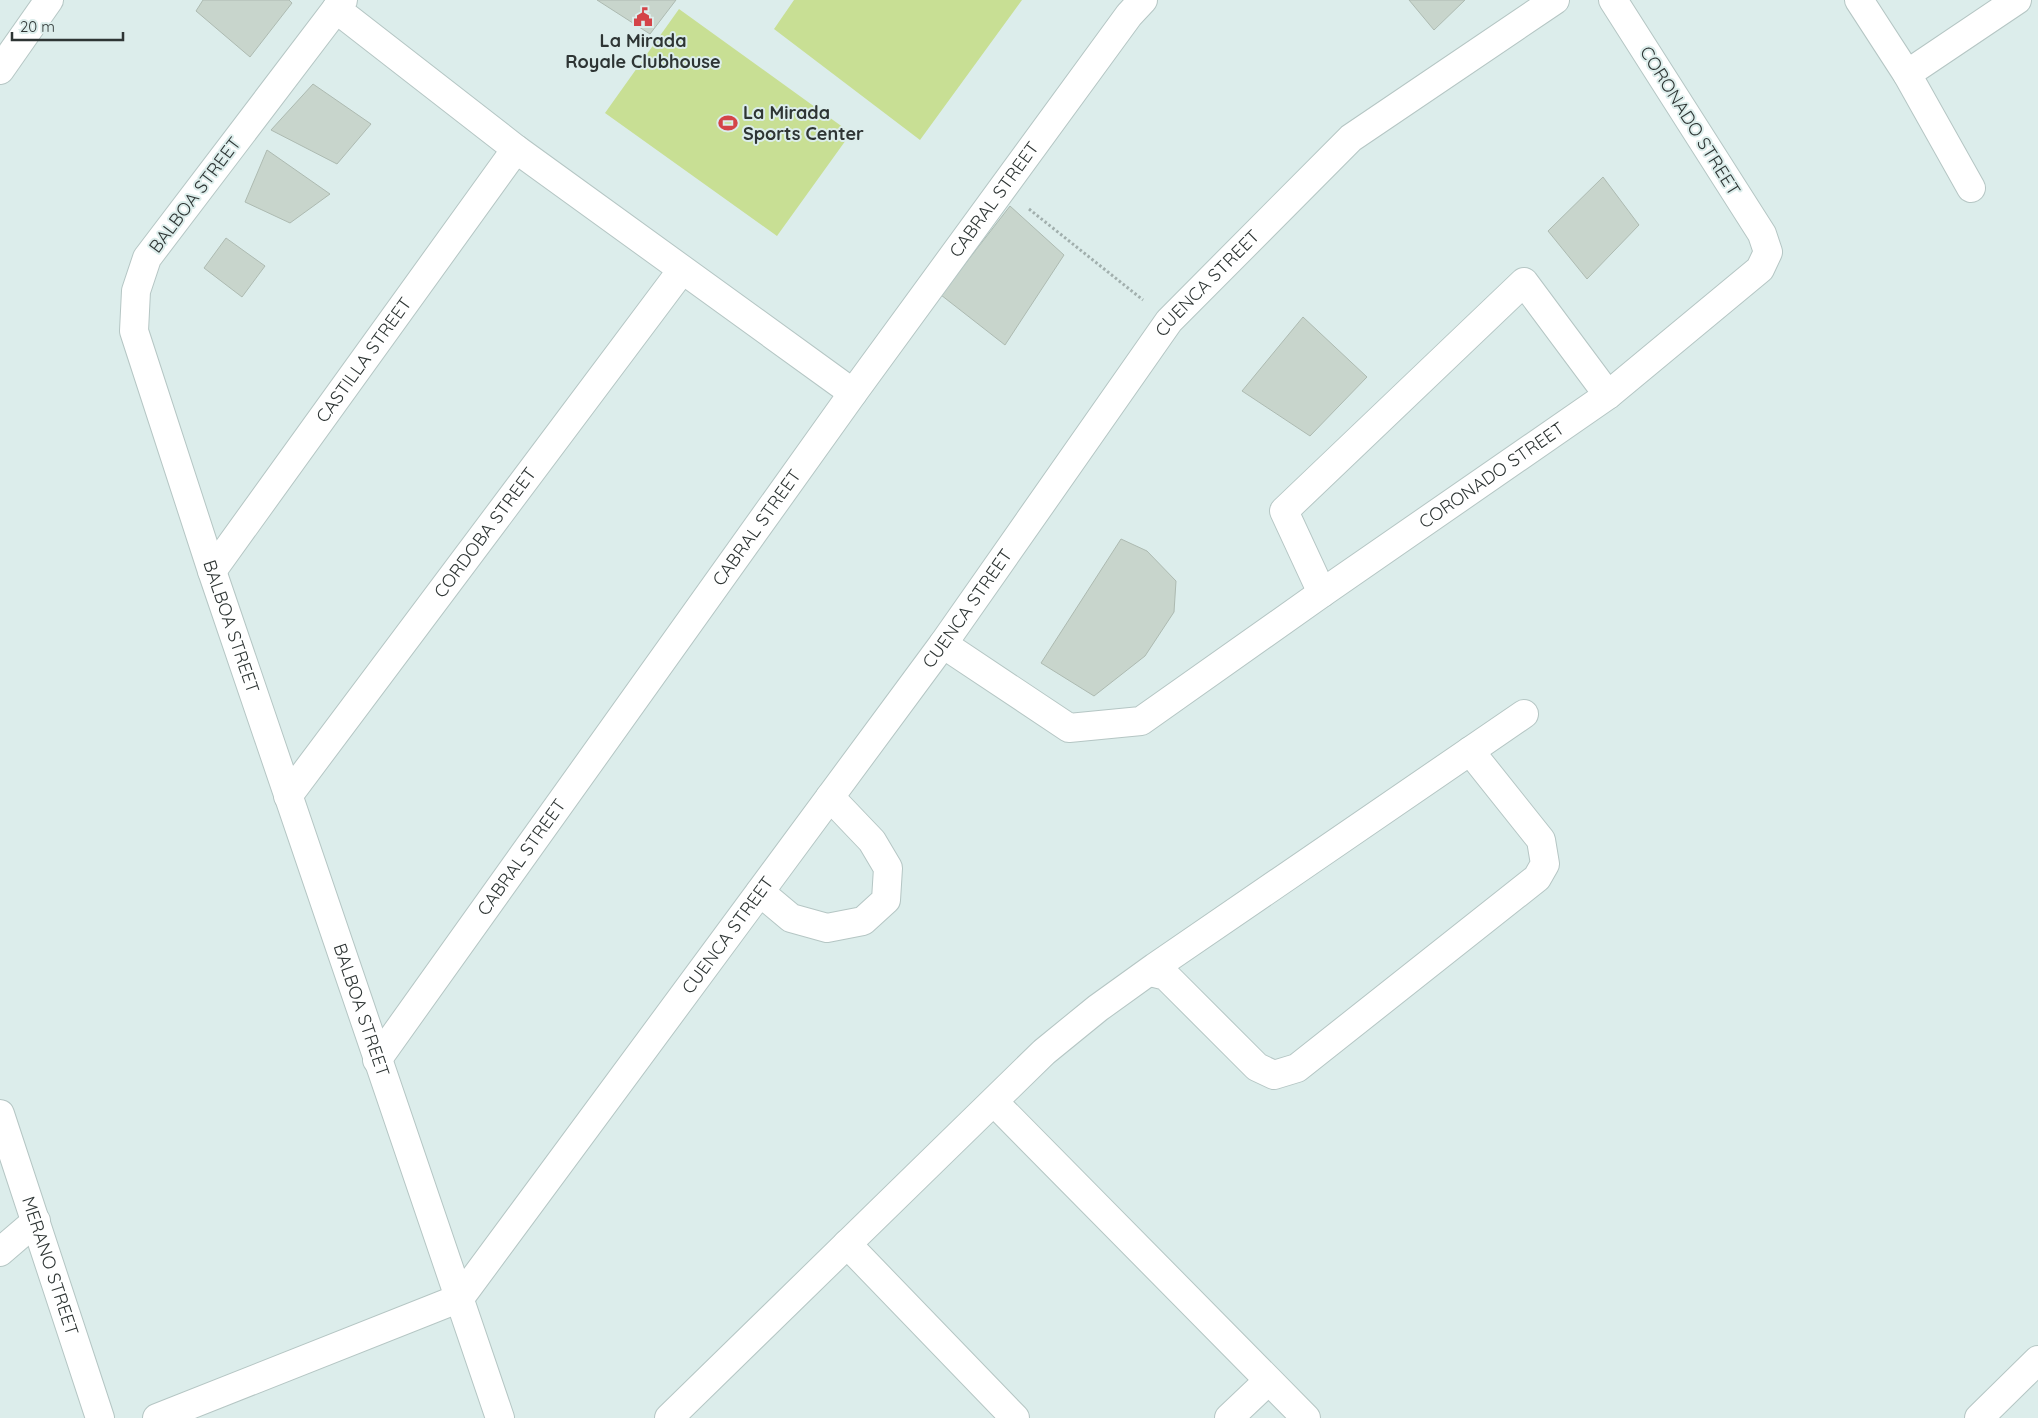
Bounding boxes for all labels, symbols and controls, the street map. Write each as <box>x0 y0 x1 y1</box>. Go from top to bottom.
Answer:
public building icon: La Mirada Royale Clubhouse <box>632 6 654 28</box>
scale bar <box>12 10 124 42</box>
text: 20 m <box>20 17 55 36</box>
place label: La Mirada Royale Clubhouse <box>565 29 721 73</box>
street label: CORONADO STREET <box>1635 42 1746 200</box>
place label: La Mirada Sports Center <box>743 101 864 145</box>
sports icon: La Mirada Sports Center <box>717 112 739 134</box>
street label: BALBOA STREET <box>144 132 246 257</box>
street label: CABRAL STREET <box>944 137 1044 262</box>
street label: CUENCA STREET <box>1150 224 1264 341</box>
street label: CASTILLA STREET <box>311 292 417 427</box>
street label: CORONADO STREET <box>1414 417 1569 533</box>
street label: CORDOBA STREET <box>429 463 541 602</box>
street label: CABRAL STREET <box>707 465 806 590</box>
street label: CUENCA STREET <box>917 544 1017 673</box>
street label: BALBOA STREET <box>198 557 265 696</box>
street label: CABRAL STREET <box>472 794 571 920</box>
street label: CUENCA STREET <box>676 871 779 998</box>
street label: BALBOA STREET <box>328 940 395 1080</box>
street label: MERANO STREET <box>17 1193 84 1338</box>

